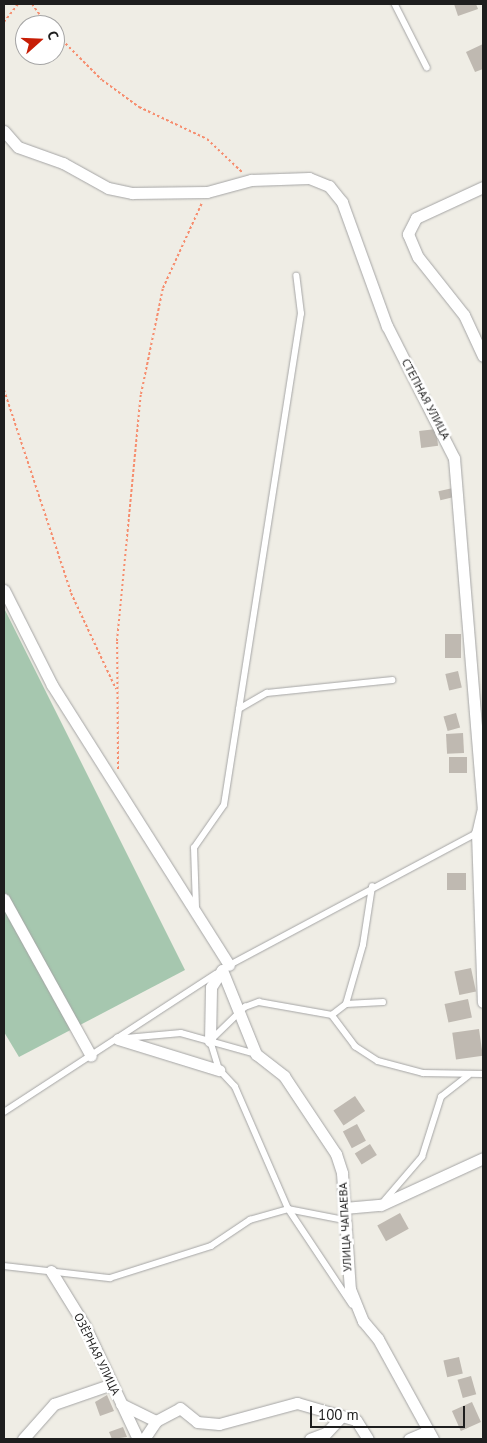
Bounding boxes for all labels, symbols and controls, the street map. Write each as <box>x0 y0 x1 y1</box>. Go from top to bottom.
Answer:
north arrow <box>15 15 65 65</box>
text: С <box>43 28 63 42</box>
street label: СТЕПНАЯ УЛИЦА <box>399 356 453 442</box>
street label: УЛИЦА ЧАПАЕВА <box>335 1182 355 1272</box>
street label: ОЗЁРНАЯ УЛИЦА <box>71 1310 123 1398</box>
scale bar <box>312 1396 467 1428</box>
text: 100 m <box>318 1405 359 1424</box>

